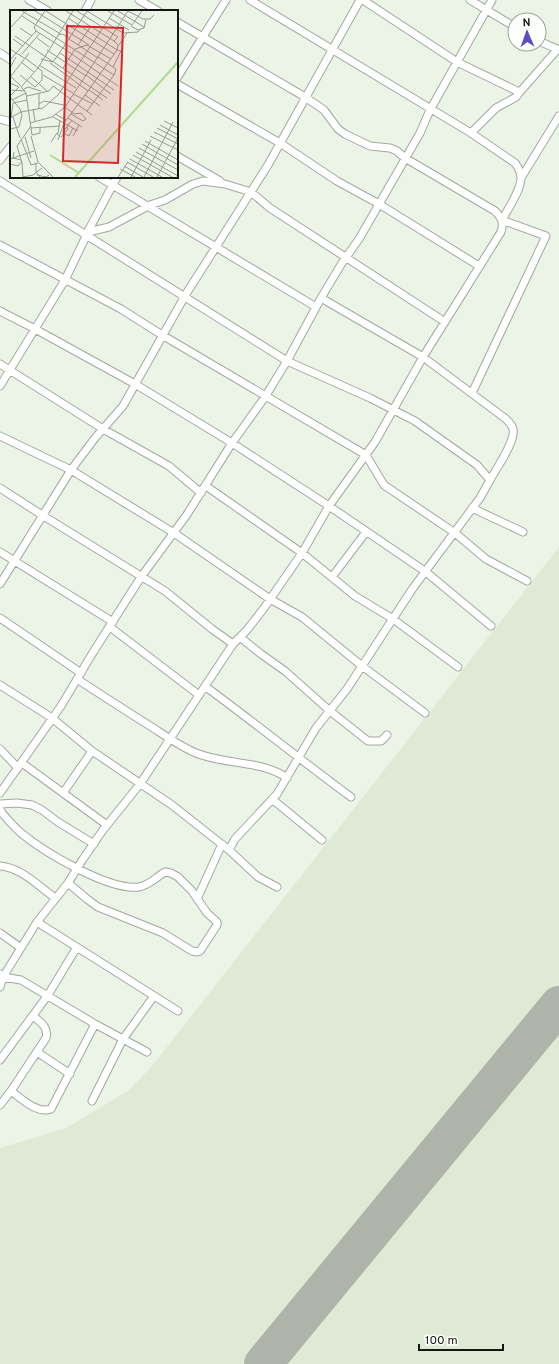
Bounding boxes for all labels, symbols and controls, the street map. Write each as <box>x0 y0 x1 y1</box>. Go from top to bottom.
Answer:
inset map <box>10 10 178 178</box>
north arrow <box>507 12 547 52</box>
text: N <box>522 16 531 30</box>
scale bar <box>419 1326 503 1352</box>
text: 100 m <box>425 1333 458 1349</box>

